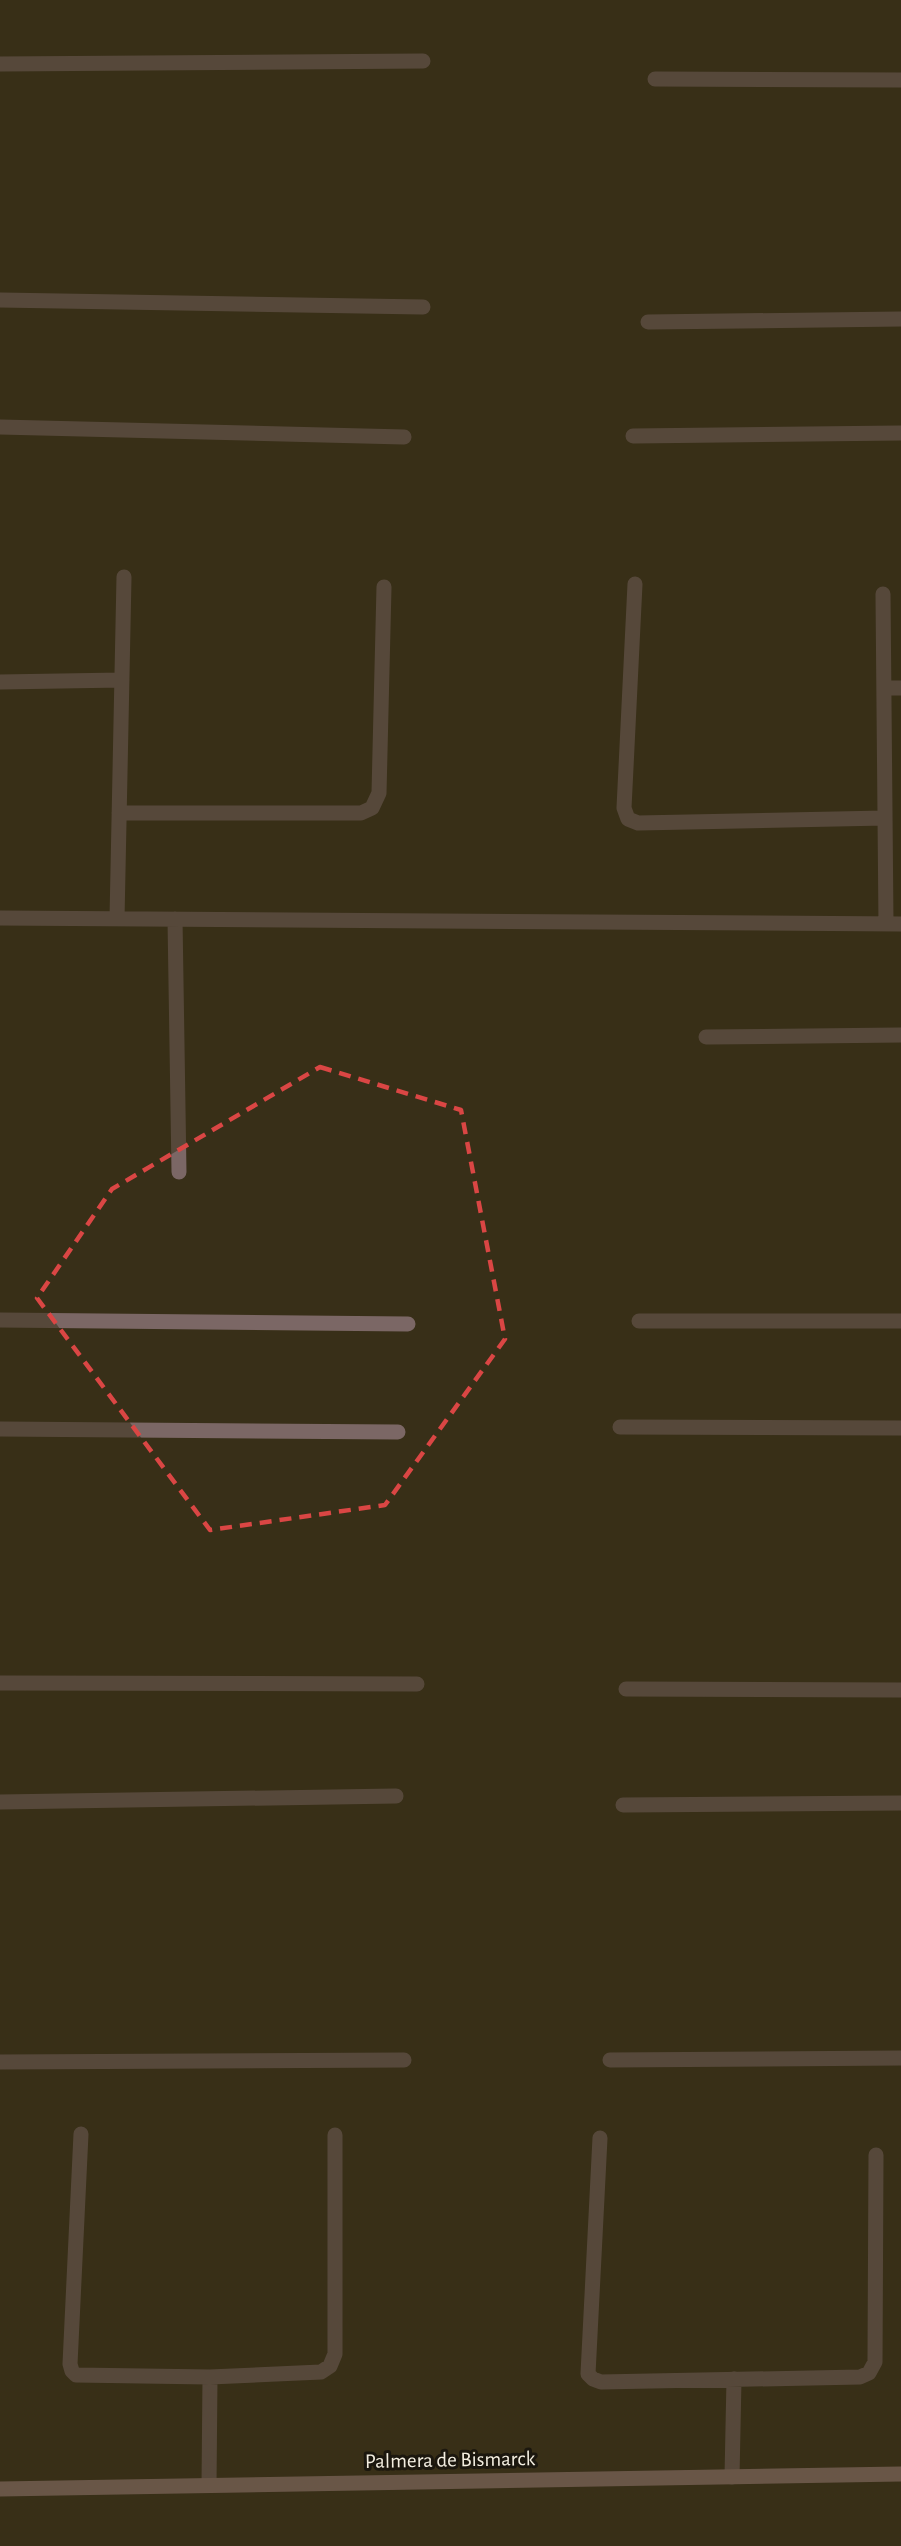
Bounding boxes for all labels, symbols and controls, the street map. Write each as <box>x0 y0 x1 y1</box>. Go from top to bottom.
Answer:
street label: Palmera de Bismarck <box>365 2448 536 2472</box>

